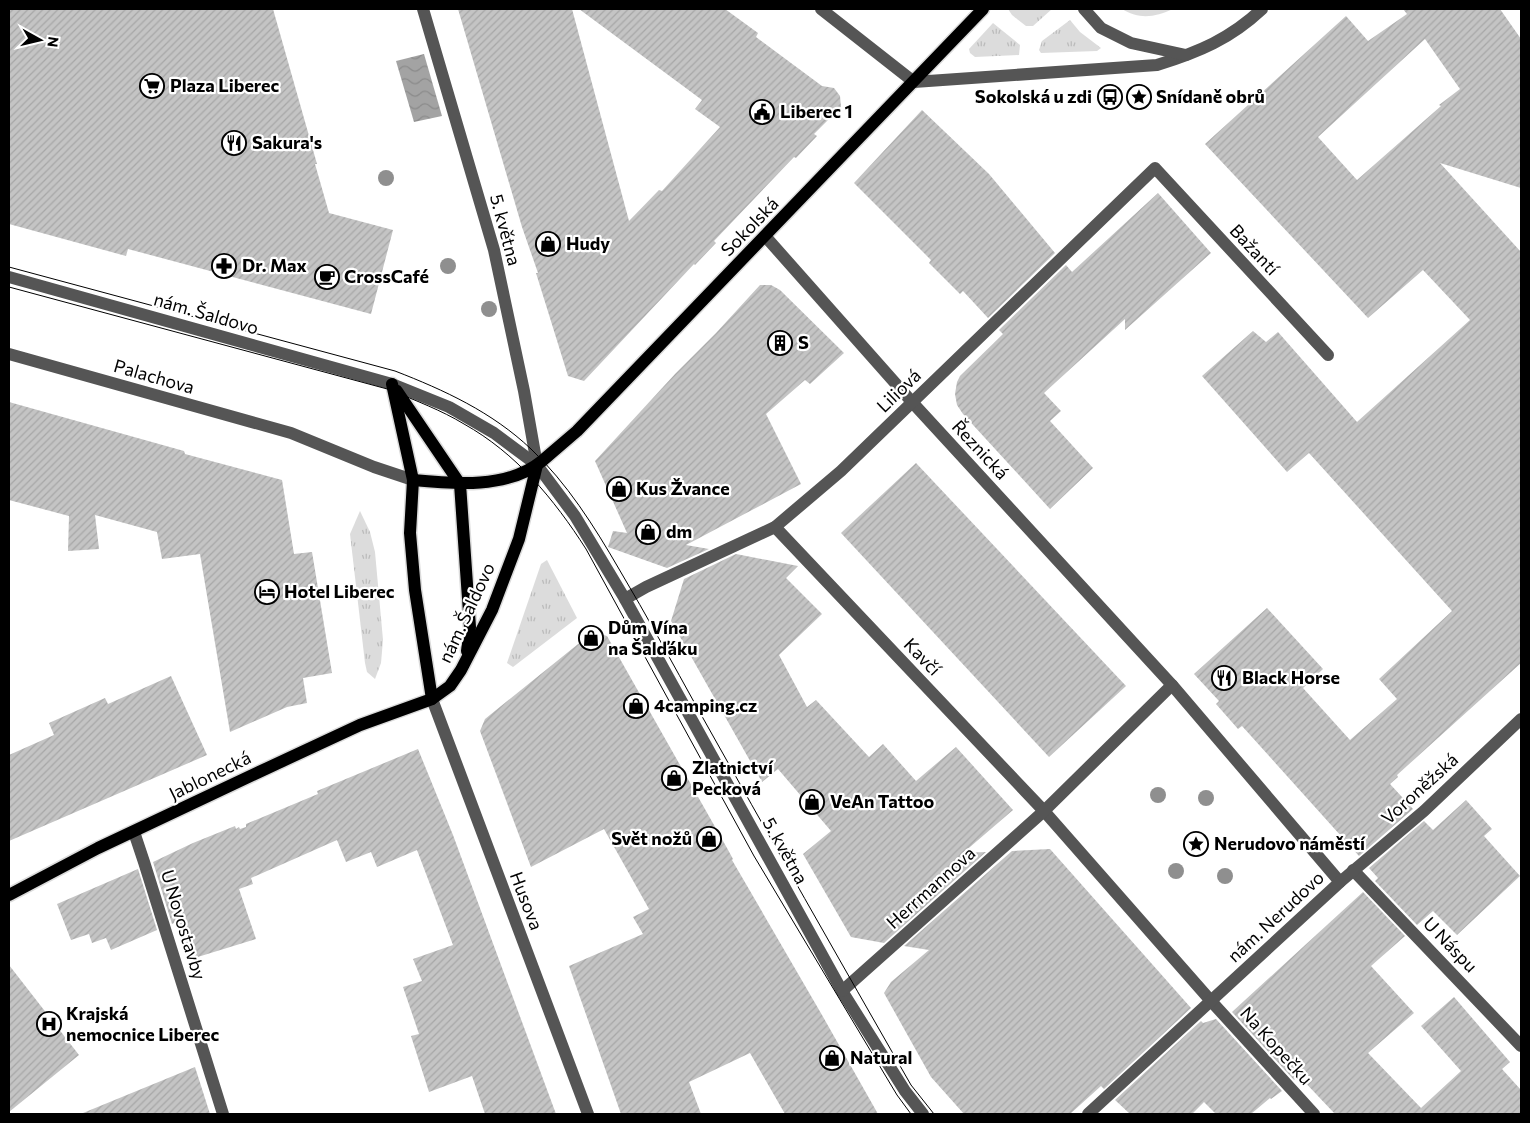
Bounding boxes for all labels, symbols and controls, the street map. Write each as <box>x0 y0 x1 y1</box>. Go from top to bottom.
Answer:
north arrow <box>15 15 65 65</box>
text: N <box>44 35 63 48</box>
supermarket icon: Plaza Liberec <box>139 73 165 99</box>
place label: Plaza Liberec <box>170 74 280 96</box>
bus stop icon: Sokolská u zdi <box>1097 84 1123 110</box>
place icon: Snídaně obrů <box>1126 84 1152 110</box>
place label: Sokolská u zdi <box>975 85 1092 107</box>
place label: Snídaně obrů <box>1156 85 1265 107</box>
public building icon: Liberec 1 <box>749 99 775 125</box>
place label: Liberec 1 <box>780 100 853 122</box>
restaurant icon: Sakura's <box>221 130 247 156</box>
place label: Sakura's <box>252 131 322 153</box>
street label: 5. května <box>486 192 526 268</box>
street label: Sokolská <box>716 192 783 260</box>
street label: Bažantí <box>1226 219 1285 280</box>
shop icon: Hudy <box>535 231 561 257</box>
place label: Hudy <box>566 232 610 254</box>
pharmacy icon: Dr. Max <box>211 253 237 279</box>
place label: Dr. Max <box>242 254 307 276</box>
cafe icon: CrossCafé <box>314 264 340 290</box>
place label: CrossCafé <box>344 265 429 287</box>
street label: nám. Šaldovo <box>151 288 261 339</box>
building icon: S <box>767 330 793 356</box>
place label: S <box>798 331 809 353</box>
street label: Palachova <box>111 354 197 398</box>
street label: Liliová <box>872 364 925 417</box>
street label: Řeznická <box>948 415 1014 483</box>
shop icon: Kus Žvance <box>606 476 632 502</box>
place label: Kus Žvance <box>636 477 730 499</box>
shop icon: dm <box>635 519 661 545</box>
place label: dm <box>666 520 692 542</box>
street label: nám. Šaldovo <box>433 559 499 666</box>
hotel icon: Hotel Liberec <box>254 579 280 605</box>
place label: Hotel Liberec <box>284 580 395 602</box>
place label: Dům Vína na Šalďáku <box>608 616 698 659</box>
shop icon: Dům Vína na Šalďáku <box>578 625 604 651</box>
street label: Kavčí <box>900 633 947 681</box>
restaurant icon: Black Horse <box>1211 665 1237 691</box>
place label: Black Horse <box>1242 666 1340 688</box>
shop icon: 4camping.cz <box>623 693 649 719</box>
place label: 4camping.cz <box>654 694 757 716</box>
street label: Jablonecká <box>165 746 254 804</box>
street label: Voroněžská <box>1376 748 1462 828</box>
place label: Zlatnictví Pecková <box>692 756 774 799</box>
shop icon: Zlatnictví Pecková <box>661 765 687 791</box>
shop icon: VeAn Tattoo <box>799 789 825 815</box>
place label: VeAn Tattoo <box>830 790 935 812</box>
street label: 5. května <box>759 813 813 888</box>
shop icon: Svět nožů <box>696 826 722 852</box>
place label: Svět nožů <box>611 827 692 849</box>
place icon: Nerudovo náměstí <box>1183 831 1209 857</box>
place label: Nerudovo náměstí <box>1214 832 1366 854</box>
street label: Herrmannova <box>881 842 979 933</box>
street label: nám. Nerudovo <box>1223 866 1328 967</box>
street label: U Novostavby <box>157 867 211 982</box>
street label: Husova <box>506 868 548 933</box>
street label: U Náspu <box>1419 912 1482 977</box>
place label: Krajská nemocnice Liberec <box>66 1002 219 1045</box>
street label: Na Kopečku <box>1236 1002 1318 1089</box>
hospital icon: Krajská nemocnice Liberec <box>36 1011 62 1037</box>
shop icon: Natural <box>819 1045 845 1071</box>
place label: Natural <box>850 1046 913 1068</box>

